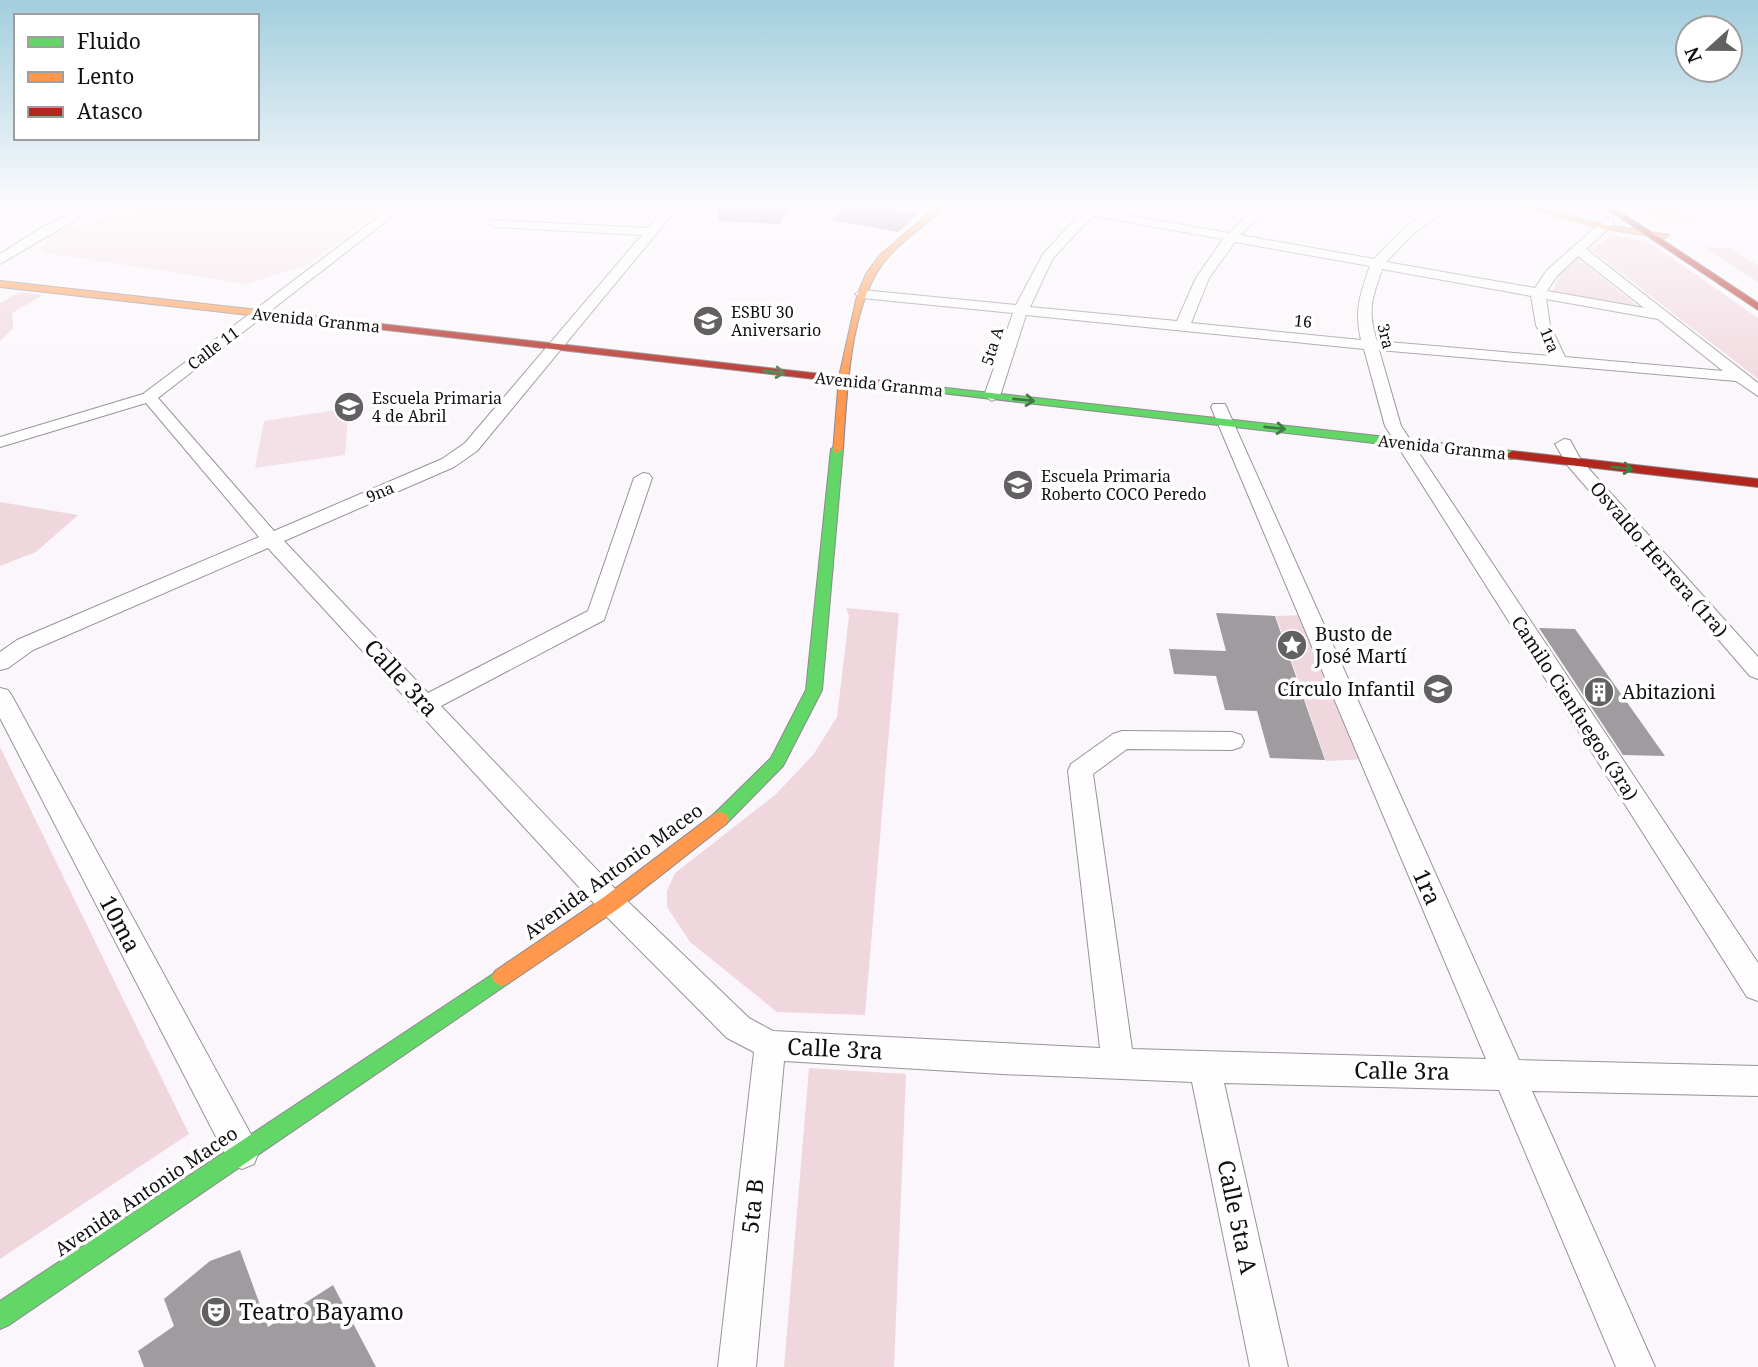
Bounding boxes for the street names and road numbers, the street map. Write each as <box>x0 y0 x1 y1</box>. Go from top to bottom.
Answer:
street label: Avenida Granma <box>251 302 381 338</box>
street label: 16 <box>1293 309 1313 333</box>
street label: Calle 11 <box>183 321 243 375</box>
street label: 3ra <box>1372 321 1400 351</box>
street label: 5ta A <box>976 323 1008 368</box>
street label: 1ra <box>1535 324 1565 356</box>
street label: Avenida Granma <box>814 366 944 402</box>
street label: Avenida Granma <box>1377 429 1507 465</box>
street label: 9na <box>363 476 397 508</box>
street label: Osvaldo Herrera (1ra) <box>1584 476 1734 642</box>
street label: Camilo Cienfuegos (3ra) <box>1505 611 1645 805</box>
street label: Calle 3ra <box>357 631 446 723</box>
street label: Avenida Antonio Maceo <box>518 797 708 945</box>
street label: 1ra <box>1406 864 1450 910</box>
street label: 10ma <box>93 889 149 958</box>
street label: Calle 3ra <box>786 1030 884 1066</box>
street label: Calle 3ra <box>1354 1053 1450 1087</box>
street label: Avenida Antonio Maceo <box>49 1120 243 1262</box>
street label: Calle 5ta A <box>1210 1157 1266 1277</box>
street label: 5ta B <box>733 1177 771 1235</box>

